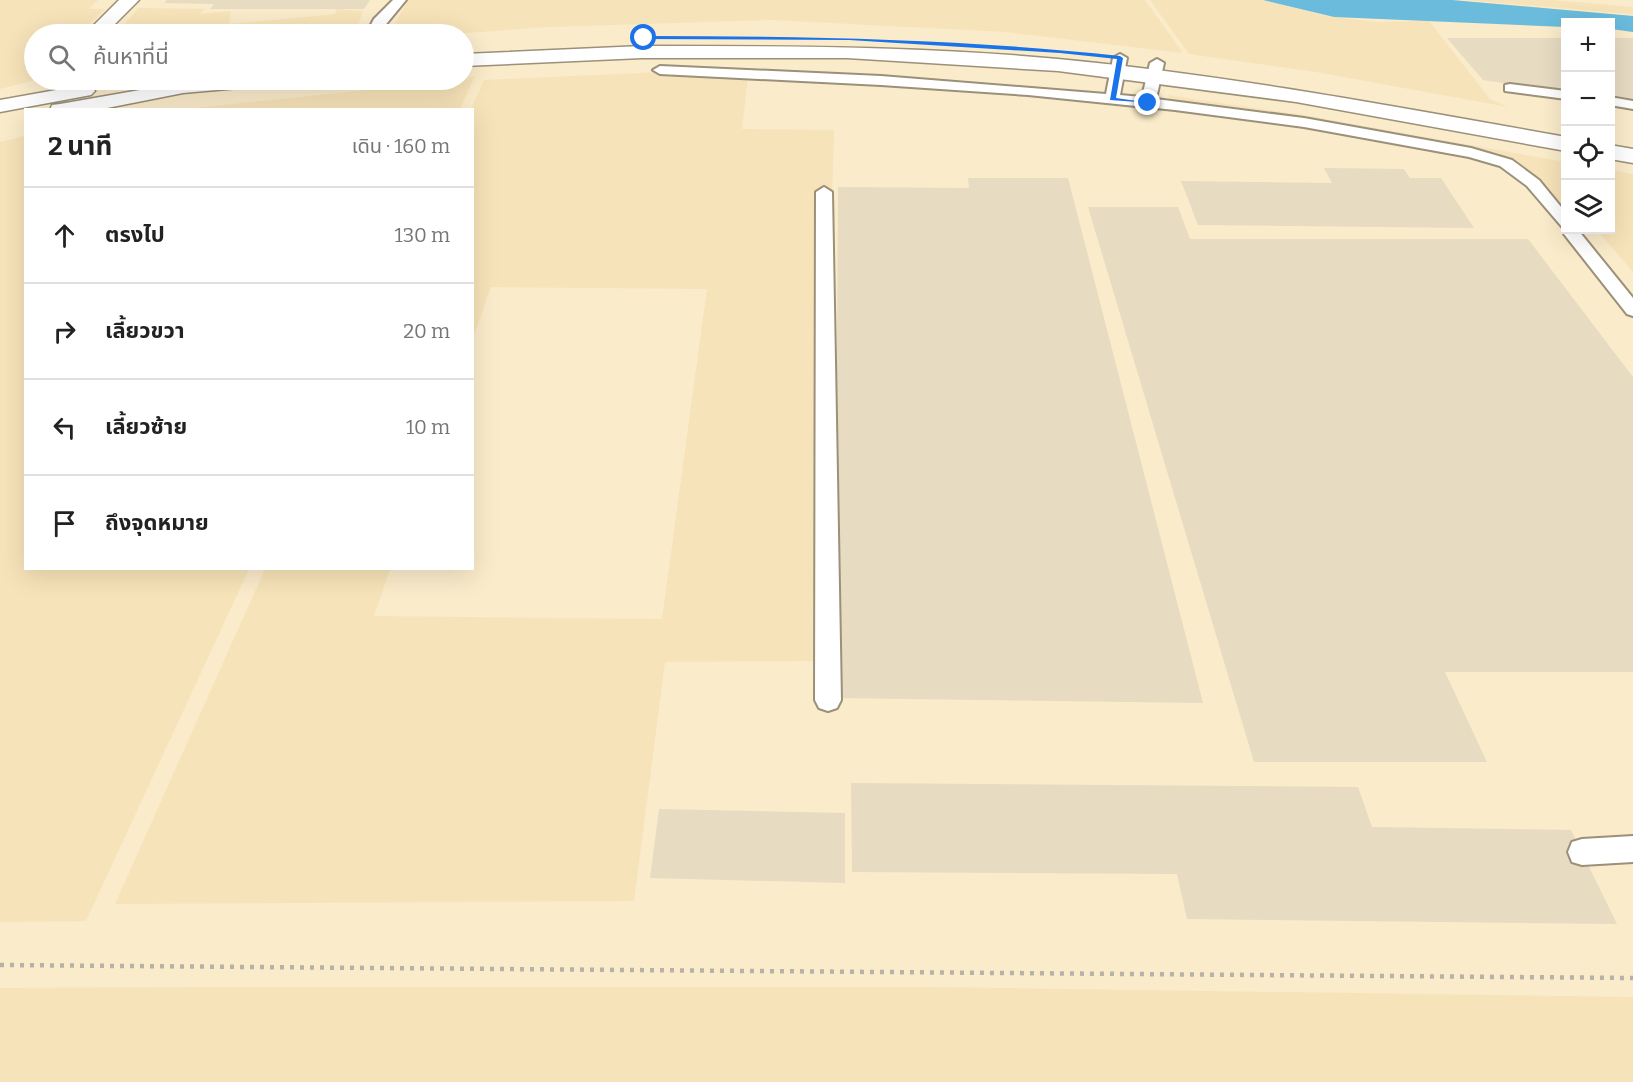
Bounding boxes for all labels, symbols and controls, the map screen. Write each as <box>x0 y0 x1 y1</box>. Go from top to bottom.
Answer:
map controls <box>1561 18 1615 234</box>
button: + <box>1561 18 1615 72</box>
search box <box>24 24 474 90</box>
route start <box>630 24 656 50</box>
icon: search <box>45 41 78 74</box>
text: ค้นหาที่นี่ <box>93 43 169 70</box>
button: − <box>1561 72 1615 126</box>
route end <box>1134 89 1160 115</box>
button: locate <box>1561 126 1615 180</box>
text: 2 นาที <box>48 131 112 162</box>
text: เดิน · 160 m <box>352 134 450 158</box>
button: layers <box>1561 180 1615 234</box>
icon: ahead <box>48 219 81 252</box>
text: ตรงไป <box>105 221 165 248</box>
text: 130 m <box>395 223 450 247</box>
icon: right <box>48 315 81 348</box>
text: เลี้ยวขวา <box>105 317 185 344</box>
text: 20 m <box>403 319 450 343</box>
icon: left <box>48 411 81 444</box>
text: เลี้ยวซ้าย <box>105 413 187 440</box>
text: 10 m <box>406 415 450 439</box>
icon: arrive <box>48 507 81 540</box>
text: ถึงจุดหมาย <box>105 509 209 536</box>

